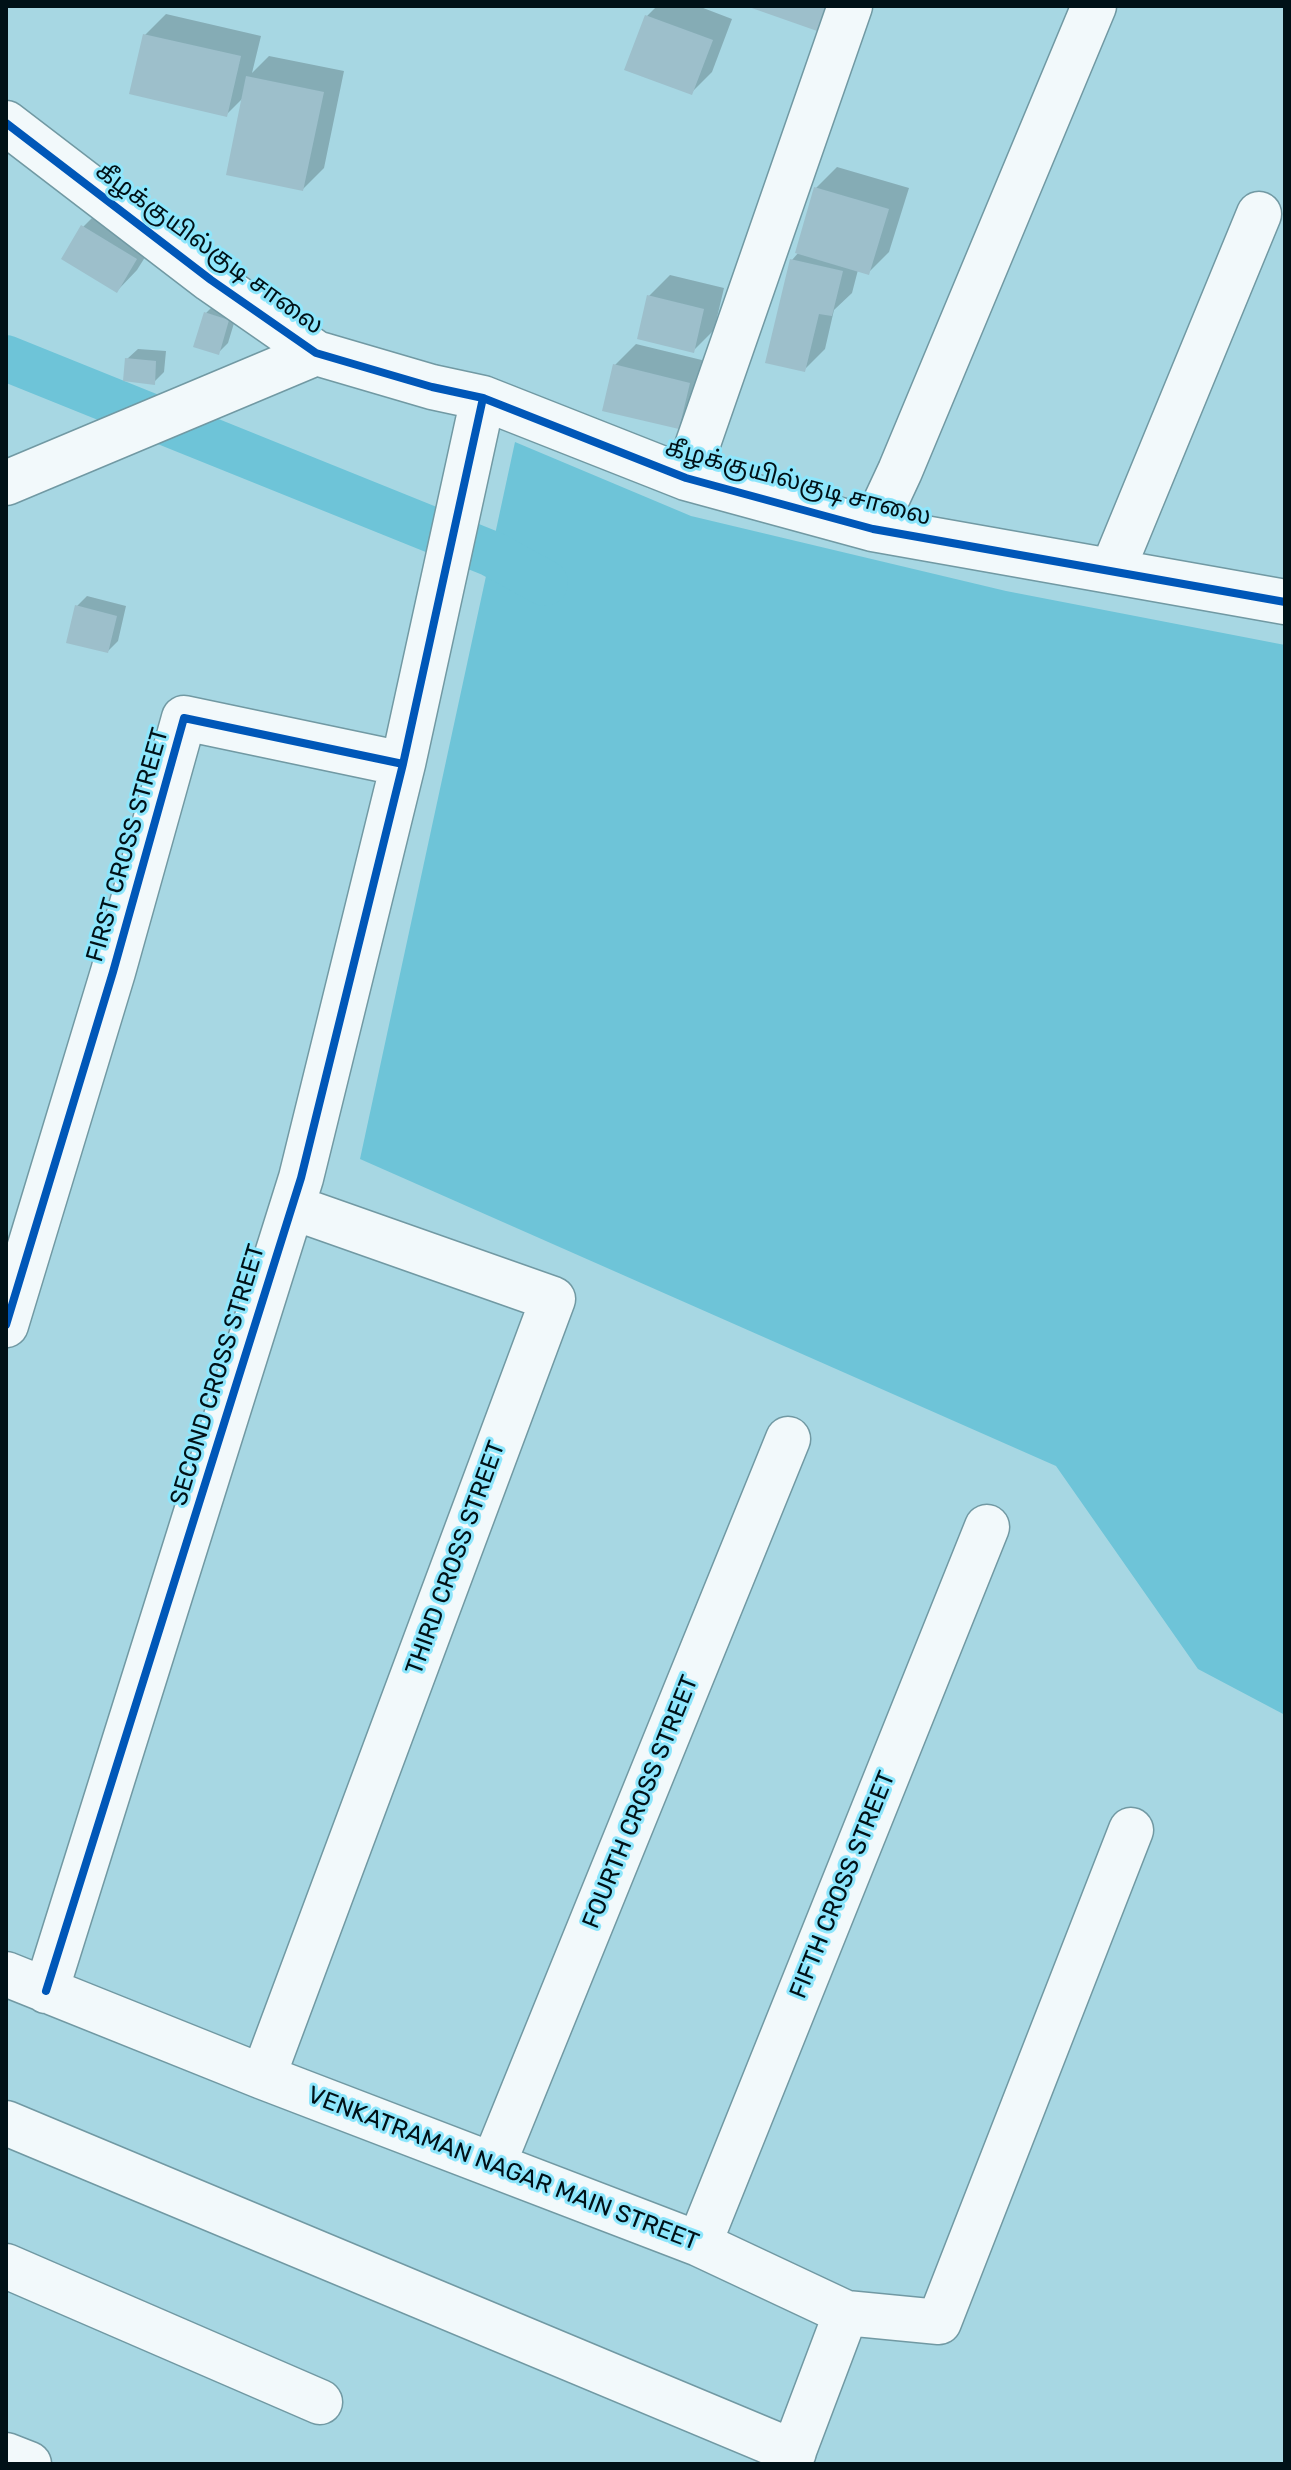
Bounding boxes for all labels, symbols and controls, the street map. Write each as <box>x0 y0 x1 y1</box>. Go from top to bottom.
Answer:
street label: கீழக்குயில்குடி சாலை <box>90 157 328 341</box>
street label: கீழக்குயில்குடி சாலை <box>662 434 934 532</box>
street label: FIRST CROSS STREET <box>81 725 175 965</box>
street label: SECOND CROSS STREET <box>165 1241 271 1509</box>
street label: THIRD CROSS STREET <box>400 1437 512 1679</box>
street label: FOURTH CROSS STREET <box>577 1671 705 1933</box>
street label: FIFTH CROSS STREET <box>784 1767 902 2003</box>
street label: VENKATRAMAN NAGAR MAIN STREET <box>303 2081 703 2257</box>

